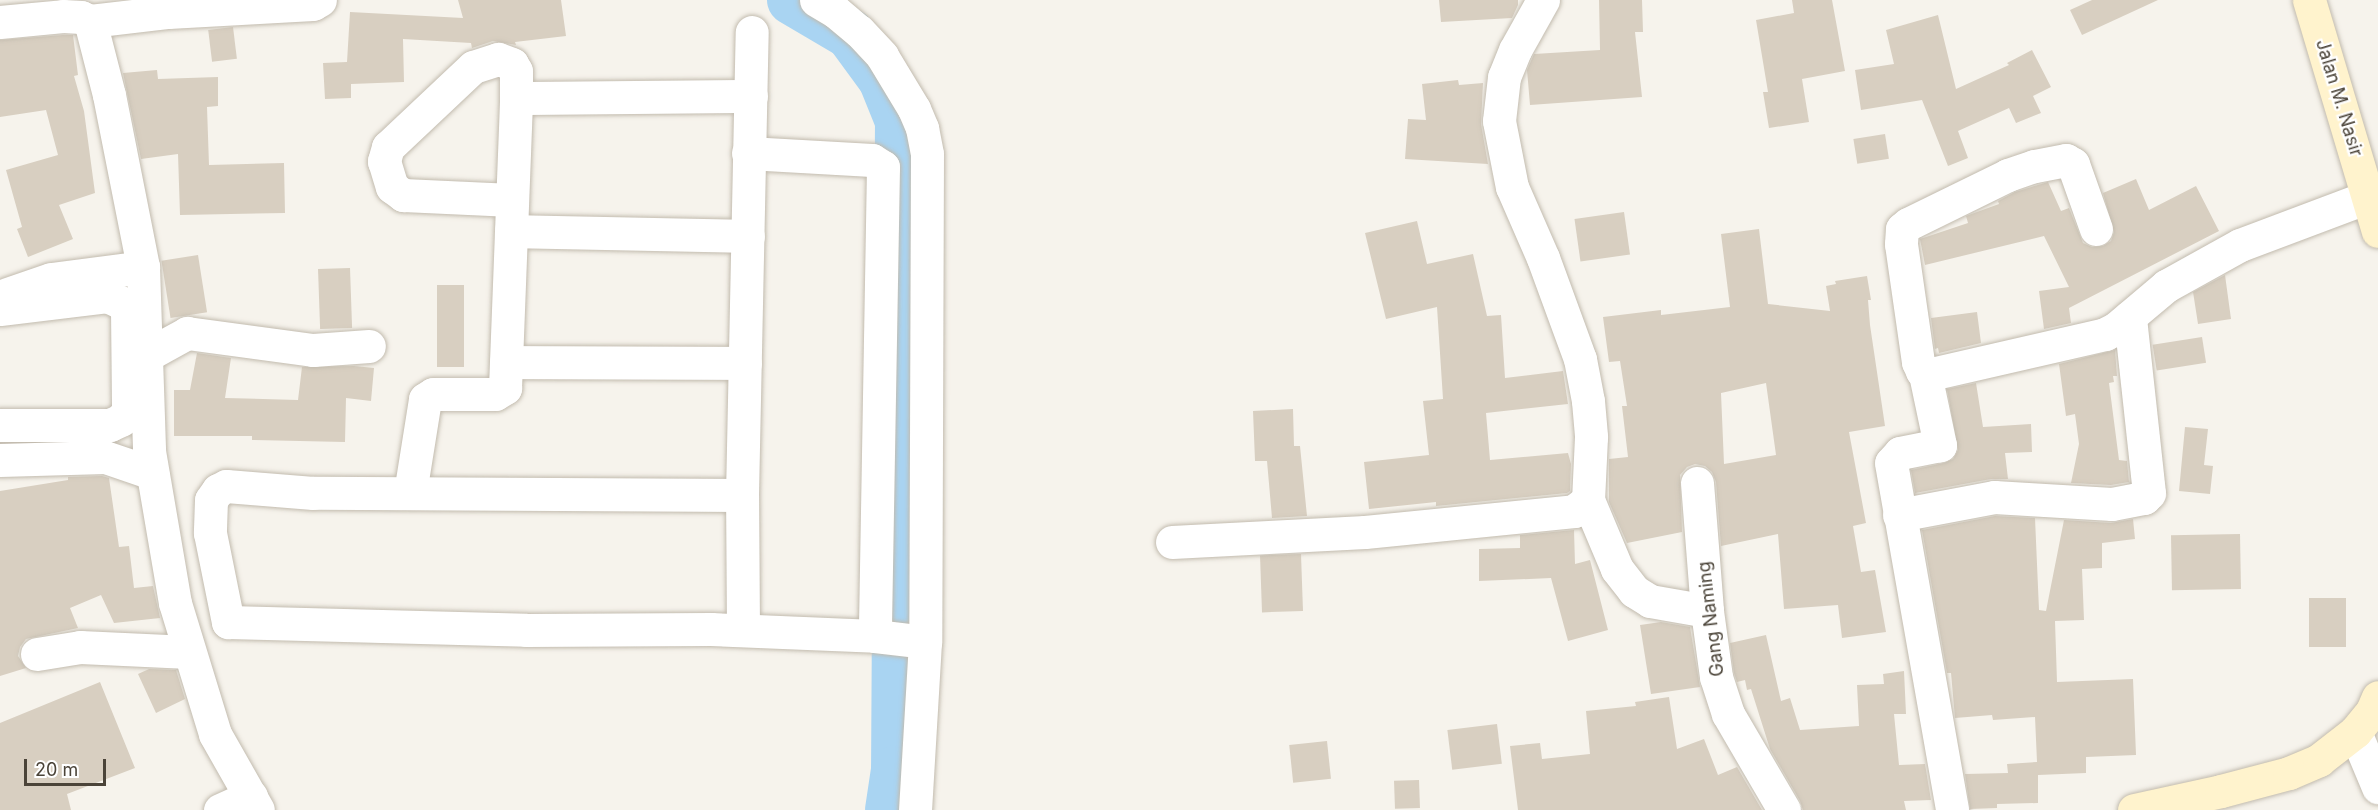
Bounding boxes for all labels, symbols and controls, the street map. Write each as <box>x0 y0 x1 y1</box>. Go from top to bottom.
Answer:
street label: Jalan M. Nasir <box>2311 37 2367 159</box>
street label: Gang Naming <box>1693 560 1729 678</box>
scale bar <box>27 747 110 785</box>
text: 20 m <box>35 759 78 780</box>

